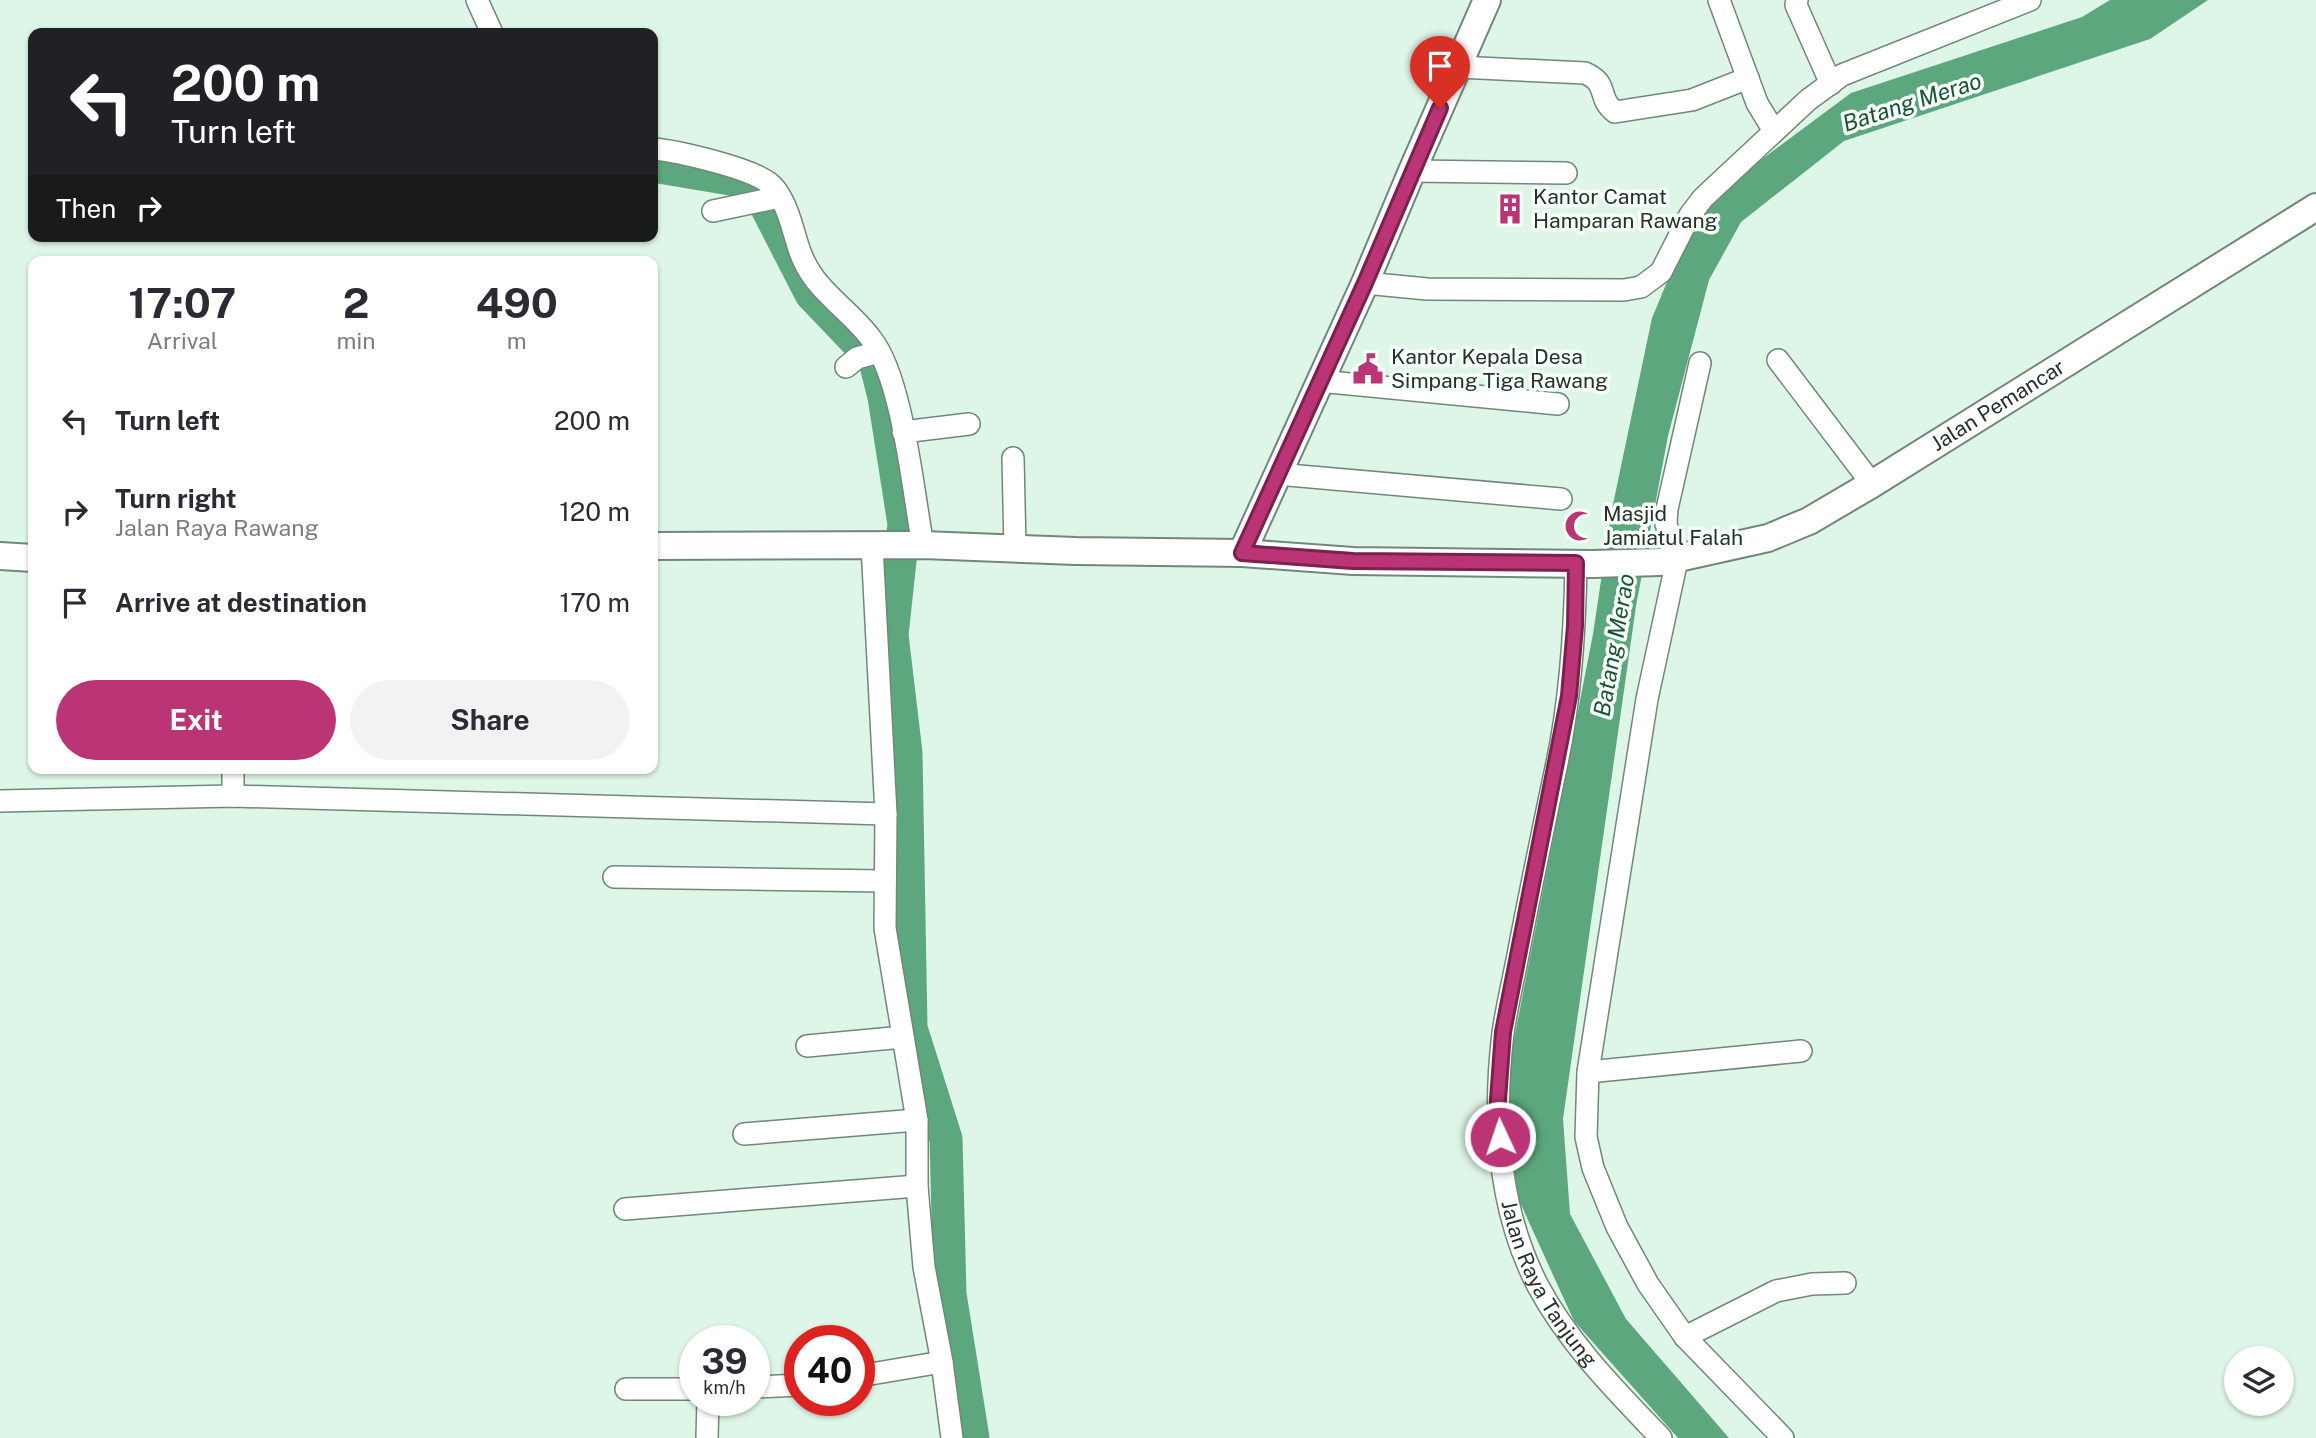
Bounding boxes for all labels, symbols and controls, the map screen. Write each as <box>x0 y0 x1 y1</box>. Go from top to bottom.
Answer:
pin <box>1410 36 1470 108</box>
icon: arrive <box>1421 47 1459 85</box>
text: 200 m <box>171 54 320 112</box>
icon: left <box>56 56 147 147</box>
water label: Batang Merao <box>1839 66 1985 137</box>
text: Turn left <box>171 113 296 150</box>
place label: Kantor Camat Hamparan Rawang <box>1533 184 1718 233</box>
icon: right <box>130 189 168 227</box>
building icon: Kantor Camat Hamparan Rawang <box>1493 192 1527 226</box>
text: Then <box>56 193 116 224</box>
text: 17:07 <box>128 278 236 327</box>
text: 2 <box>343 278 369 327</box>
text: 490 <box>476 278 558 327</box>
text: Arrival <box>147 327 218 354</box>
text: min <box>337 327 376 354</box>
text: m <box>507 327 527 354</box>
place label: Kantor Kepala Desa Simpang Tiga Rawang <box>1391 344 1608 393</box>
public building icon: Kantor Kepala Desa Simpang Tiga Rawang <box>1351 352 1385 386</box>
street label: Jalan Pemancar <box>1926 354 2069 456</box>
icon: left <box>56 402 94 440</box>
text: Turn left <box>115 405 220 436</box>
text: 200 m <box>554 405 630 436</box>
text: Turn right <box>115 483 237 514</box>
icon: right <box>56 493 94 531</box>
text: 120 m <box>559 496 630 527</box>
place label: Masjid Jamiatul Falah <box>1603 501 1743 550</box>
mosque icon: Masjid Jamiatul Falah <box>1563 509 1597 543</box>
text: Jalan Raya Rawang <box>115 514 319 541</box>
water label: Batang Merao <box>1588 571 1639 718</box>
icon: arrive <box>56 584 94 622</box>
text: Arrive at destination <box>115 587 367 618</box>
text: 170 m <box>560 587 630 618</box>
button: Exit <box>56 680 336 760</box>
button: Share <box>350 680 630 760</box>
position arrow <box>1463 1100 1537 1174</box>
street label: Jalan Raya Tanjung <box>1496 1198 1602 1372</box>
speed limit sign: 40 <box>784 1325 875 1416</box>
text: 39 <box>701 1341 748 1382</box>
map controls <box>2224 1346 2294 1416</box>
button: layers <box>2224 1346 2294 1416</box>
text: km/h <box>703 1377 746 1398</box>

